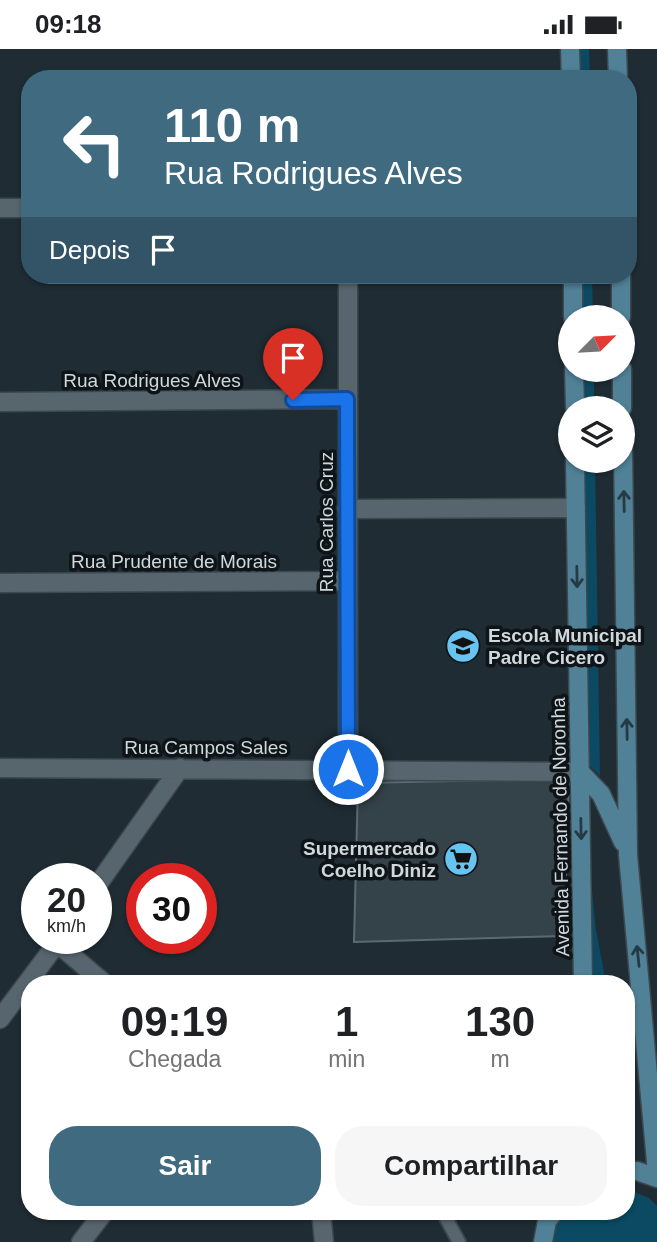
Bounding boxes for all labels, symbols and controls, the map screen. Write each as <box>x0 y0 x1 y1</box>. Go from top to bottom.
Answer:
text: 09:18 <box>35 9 102 39</box>
icon: left <box>49 98 140 189</box>
text: 110 m <box>164 98 300 152</box>
text: Rua Rodrigues Alves <box>164 155 463 191</box>
icon: arrive <box>144 231 182 269</box>
text: Depois <box>49 235 130 265</box>
north arrow <box>558 305 635 381</box>
map controls <box>558 305 635 473</box>
pin <box>263 328 323 400</box>
icon: arrive <box>274 339 312 377</box>
street label: Rua Rodrigues Alves <box>63 370 241 391</box>
button: layers <box>558 396 635 473</box>
street label: Rua Carlos Cruz <box>316 452 337 592</box>
one-way arrow <box>617 490 631 513</box>
street label: Rua Prudente de Morais <box>71 551 277 572</box>
one-way arrow <box>570 566 584 589</box>
place label: Escola Municipal Padre Cicero <box>488 625 642 668</box>
school or university icon: Escola Municipal Padre Cicero <box>444 627 482 665</box>
street label: Avenida Fernando de Noronha <box>548 697 573 957</box>
one-way arrow <box>620 717 634 740</box>
position arrow <box>311 732 385 806</box>
street label: Rua Campos Sales <box>124 737 288 758</box>
one-way arrow <box>574 818 588 841</box>
place label: Supermercado Coelho Diniz <box>303 838 436 881</box>
supermarket icon: Supermercado Coelho Diniz <box>442 840 480 878</box>
speed limit sign: 30 <box>126 863 217 954</box>
text: 20 <box>47 880 86 919</box>
text: km/h <box>47 916 86 936</box>
one-way arrow <box>631 945 644 967</box>
text: 09:19 <box>121 998 228 1045</box>
text: 1 <box>335 998 358 1045</box>
text: 130 <box>465 998 535 1045</box>
text: Chegada <box>128 1046 221 1072</box>
text: min <box>328 1046 365 1072</box>
text: m <box>491 1046 510 1072</box>
button: Sair <box>49 1126 321 1206</box>
button: Compartilhar <box>335 1126 607 1206</box>

